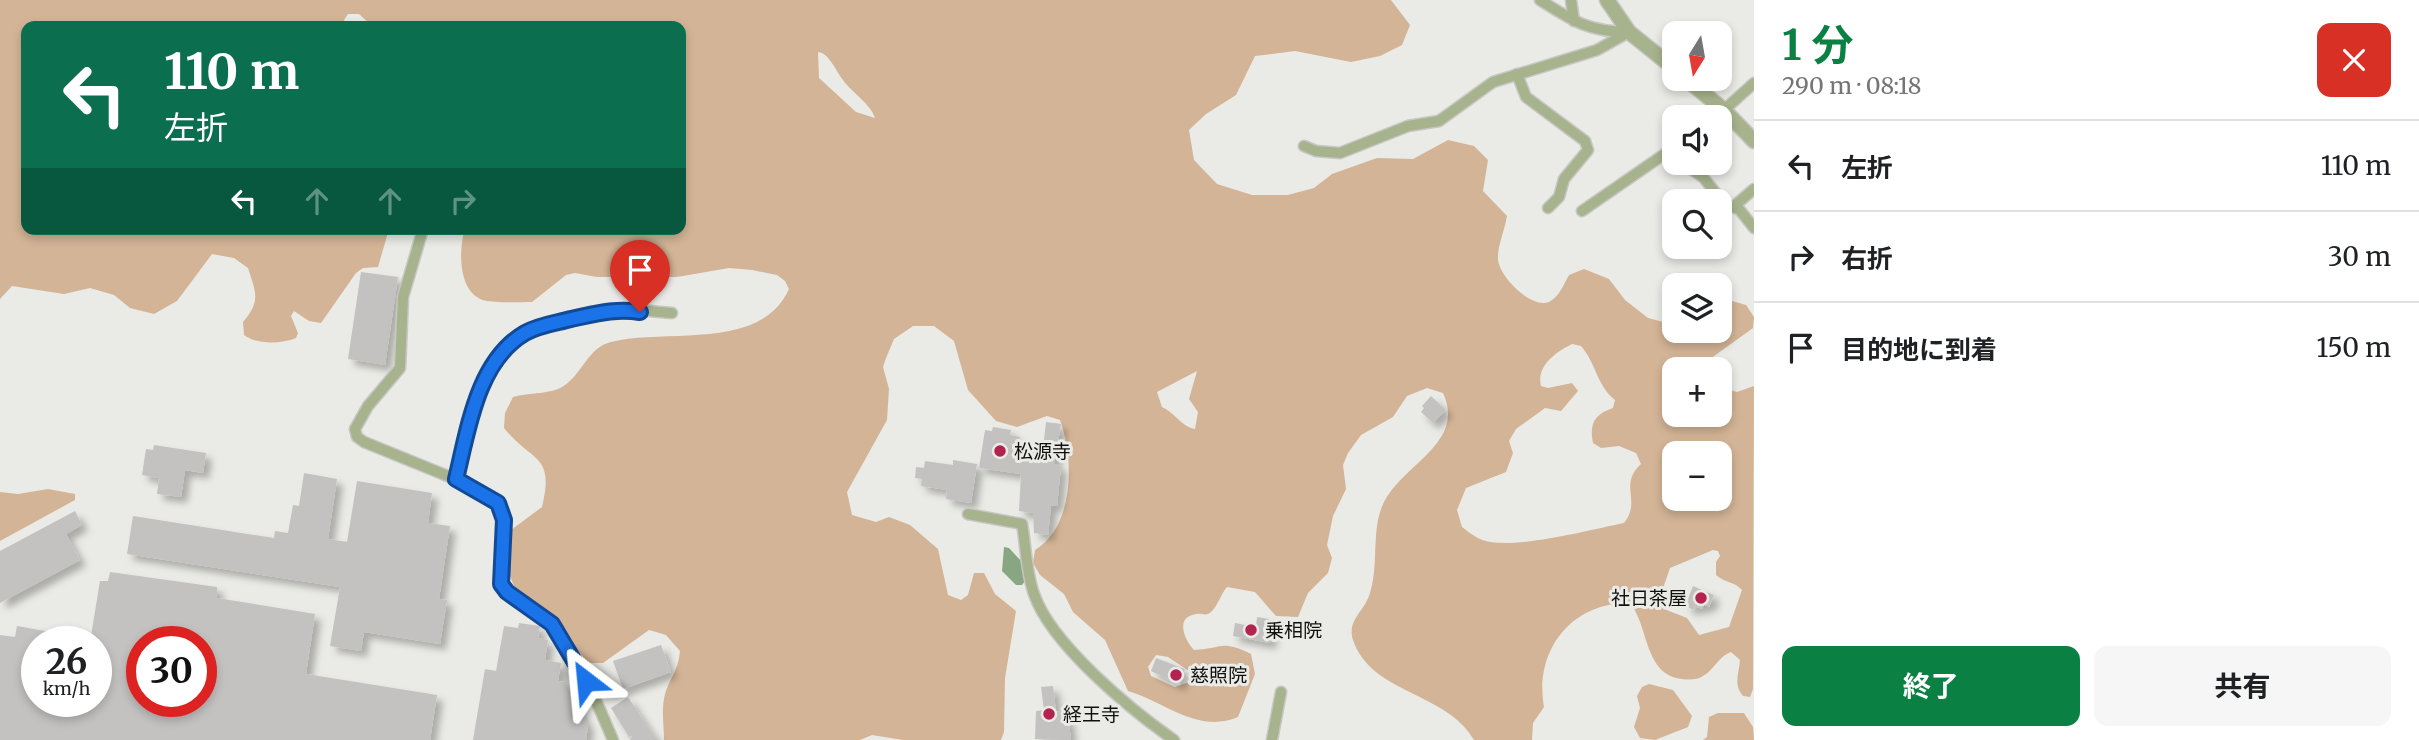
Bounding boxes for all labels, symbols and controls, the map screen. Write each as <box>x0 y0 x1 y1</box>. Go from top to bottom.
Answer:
text: 1 分 <box>1782 19 1853 71</box>
north arrow <box>1662 21 1732 91</box>
map controls <box>1662 21 1732 511</box>
button: close <box>2317 23 2391 97</box>
text: 110 m <box>164 41 299 102</box>
icon: left <box>49 49 140 140</box>
text: 290 m · 08:18 <box>1782 71 1922 100</box>
button: sound <box>1662 105 1732 175</box>
text: 左折 <box>164 108 228 148</box>
icon: left <box>1782 147 1820 185</box>
text: 110 m <box>2321 149 2391 182</box>
text: 左折 <box>1841 151 1893 184</box>
icon: left <box>225 182 263 220</box>
icon: ahead <box>298 182 336 220</box>
icon: ahead <box>371 182 409 220</box>
icon: right <box>444 182 482 220</box>
button: search <box>1662 189 1732 259</box>
icon: right <box>1782 238 1820 276</box>
pin <box>610 240 670 312</box>
text: 30 m <box>2328 240 2391 273</box>
text: 右折 <box>1841 242 1893 275</box>
icon: arrive <box>621 251 659 289</box>
button: layers <box>1662 273 1732 343</box>
icon: arrive <box>1782 329 1820 367</box>
text: 150 m <box>2317 331 2391 364</box>
text: 目的地に到着 <box>1841 333 1997 366</box>
button: + <box>1662 357 1732 427</box>
place label: 松源寺 <box>1014 439 1071 463</box>
button: − <box>1662 441 1732 511</box>
marker: 松源寺 <box>992 443 1008 459</box>
place label: 社日茶屋 <box>1611 586 1687 610</box>
marker: 社日茶屋 <box>1693 590 1709 606</box>
place label: 乗相院 <box>1265 618 1322 642</box>
marker: 乗相院 <box>1243 622 1259 638</box>
speed limit sign: 30 <box>126 626 217 717</box>
text: 26 <box>46 640 87 684</box>
position arrow <box>549 644 623 718</box>
button: 終了 <box>1782 646 2080 726</box>
button: 共有 <box>2094 646 2391 726</box>
place label: 慈照院 <box>1190 663 1247 687</box>
marker: 慈照院 <box>1168 667 1184 683</box>
text: km/h <box>43 677 90 700</box>
place label: 経王寺 <box>1063 702 1120 726</box>
marker: 経王寺 <box>1041 706 1057 722</box>

